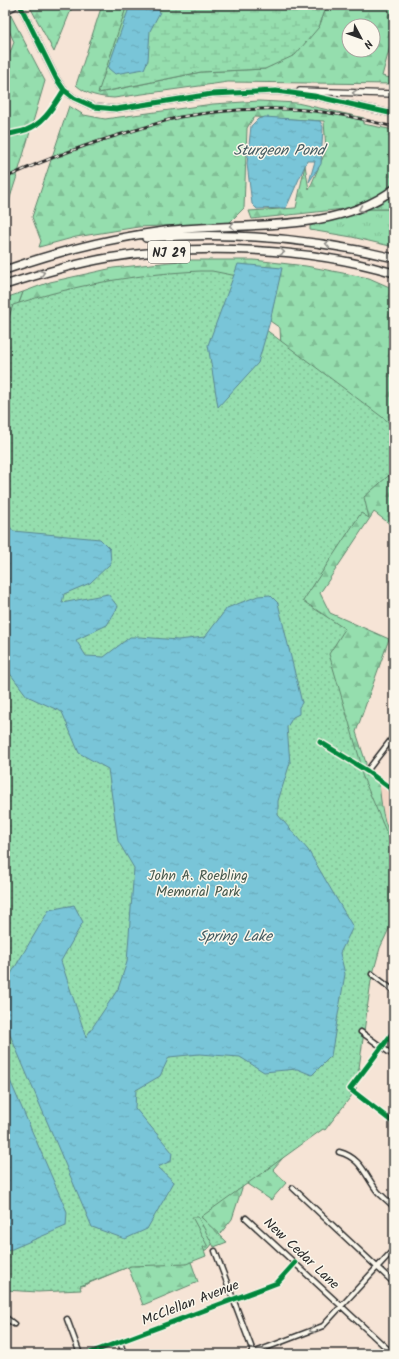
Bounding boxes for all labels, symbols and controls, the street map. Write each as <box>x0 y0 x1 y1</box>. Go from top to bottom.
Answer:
north arrow <box>341 18 381 58</box>
text: N <box>359 35 377 52</box>
one-way arrow <box>352 89 358 97</box>
water label: Sturgeon Pond <box>233 139 328 163</box>
one-way arrow <box>357 204 364 212</box>
one-way arrow <box>229 221 235 230</box>
one-way arrow <box>325 240 332 249</box>
road number: NJ 29 <box>148 241 190 263</box>
one-way arrow <box>279 248 285 257</box>
one-way arrow <box>38 269 45 278</box>
park label: John A. Roebling Memorial Park <box>148 865 248 903</box>
water label: Spring Lake <box>198 925 273 949</box>
street label: New Cedar Lane <box>258 1213 345 1295</box>
street label: McClellan Avenue <box>138 1274 243 1332</box>
one-way arrow <box>308 1326 315 1334</box>

